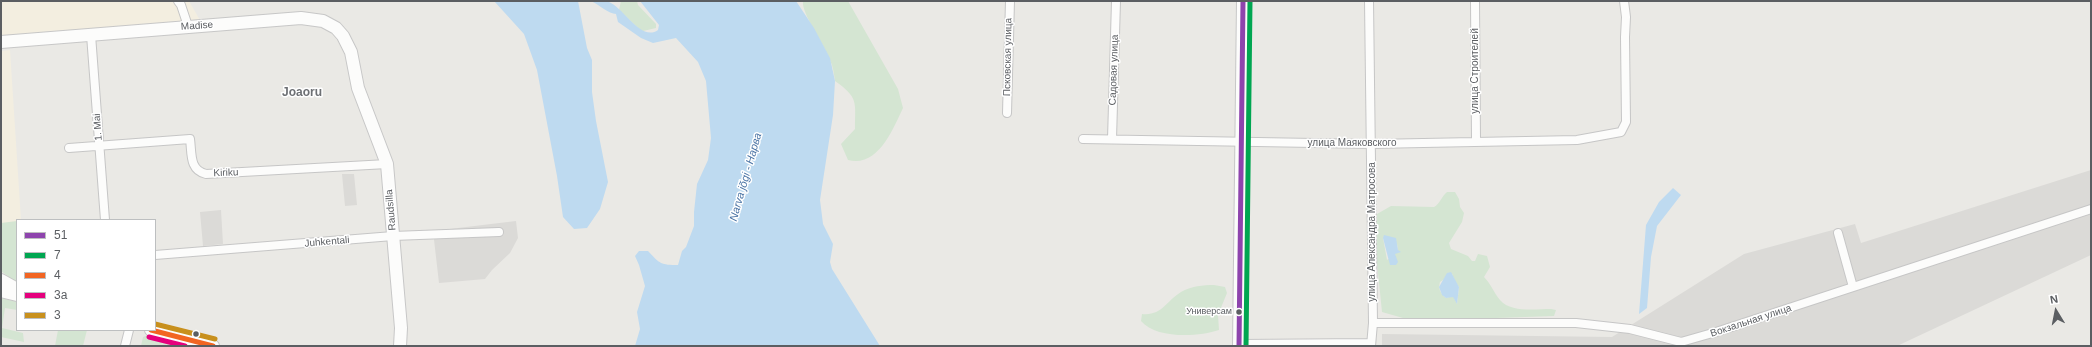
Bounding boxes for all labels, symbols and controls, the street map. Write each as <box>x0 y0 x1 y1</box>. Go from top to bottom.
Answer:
street label: Псковская улица <box>1001 18 1015 96</box>
street label: Madise <box>181 19 213 33</box>
street label: улица Строителей <box>1469 28 1481 114</box>
street label: Садовая улица <box>1107 34 1121 106</box>
district label: Joaoru <box>282 86 322 100</box>
street label: 1. Mai <box>91 113 105 141</box>
water label: Narva jõgi - Нарва <box>727 131 765 223</box>
street label: улица Маяковского <box>1308 137 1396 149</box>
street label: улица Александра Матросова <box>1366 162 1378 302</box>
street label: Kiriku <box>213 167 239 179</box>
street label: Raudsilla <box>383 189 399 231</box>
legend <box>16 219 156 331</box>
text: 51 <box>54 228 67 242</box>
street label: Juhkentali <box>304 234 350 250</box>
text: 7 <box>54 248 61 262</box>
text: 4 <box>54 268 61 282</box>
text: 3a <box>54 288 67 302</box>
north arrow <box>2036 291 2076 331</box>
text: N <box>2049 293 2059 306</box>
street label: Вокзальная улица <box>1709 302 1793 340</box>
place label: Универсам <box>1186 307 1232 317</box>
marker: Универсам <box>1234 307 1244 317</box>
text: 3 <box>54 308 61 322</box>
unlabelled marker <box>191 329 201 339</box>

